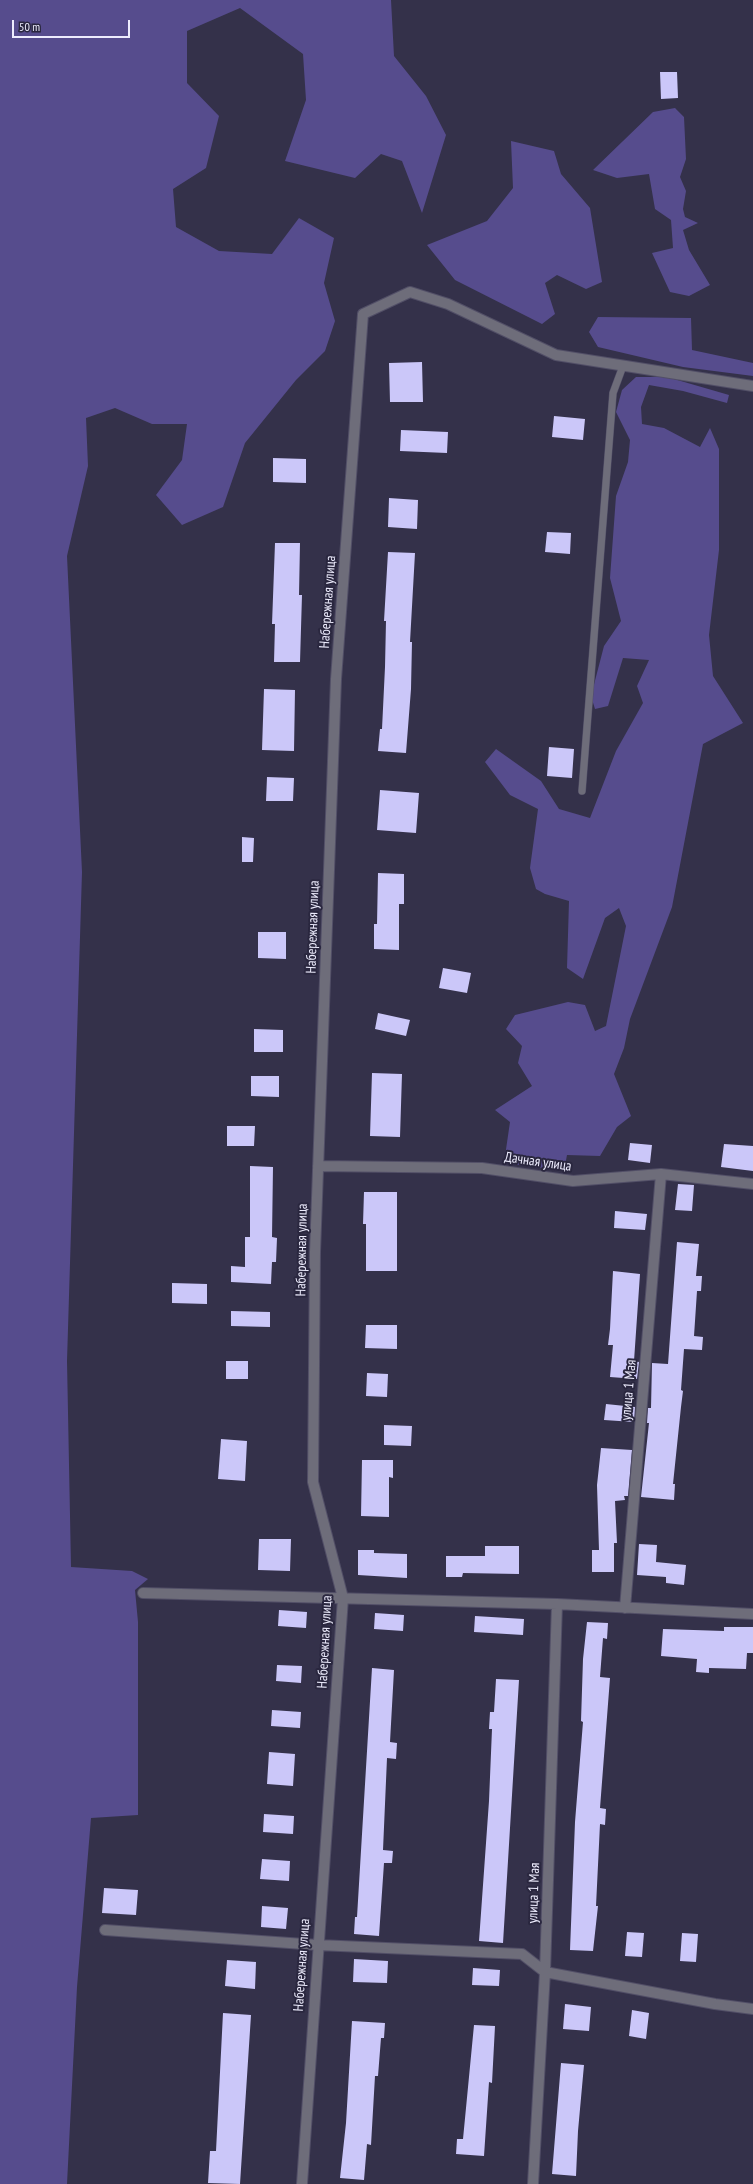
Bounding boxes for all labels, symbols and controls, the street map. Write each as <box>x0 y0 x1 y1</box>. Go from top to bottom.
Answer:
scale bar <box>14 12 132 38</box>
text: 50 m <box>19 19 40 34</box>
street label: Набережная улица <box>316 555 340 649</box>
street label: Набережная улица <box>303 880 323 974</box>
street label: Дачная улица <box>503 1149 573 1175</box>
street label: Набережная улица <box>293 1203 311 1297</box>
street label: улица 1 Мая <box>618 1359 640 1421</box>
street label: Набережная улица <box>314 1595 336 1689</box>
street label: улица 1 Мая <box>525 1862 543 1924</box>
street label: Набережная улица <box>290 1918 314 2012</box>

